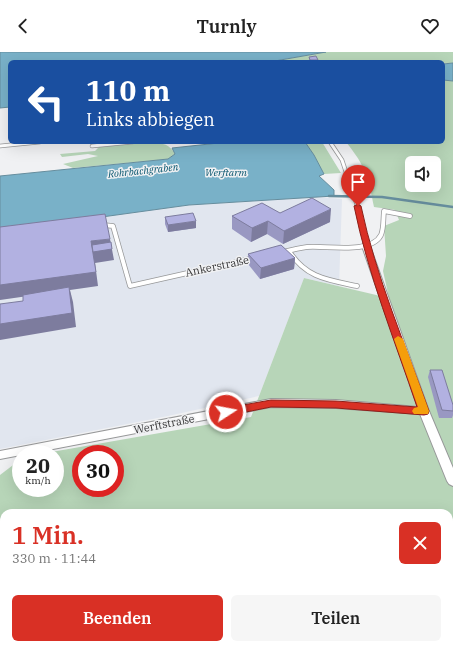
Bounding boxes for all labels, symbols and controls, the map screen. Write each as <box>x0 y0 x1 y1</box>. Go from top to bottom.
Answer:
icon: back <box>12 15 34 37</box>
text: Turnly <box>197 15 256 38</box>
icon: heart <box>419 15 441 37</box>
text: 110 m <box>86 72 170 109</box>
icon: left <box>20 76 72 128</box>
text: Links abbiegen <box>86 108 215 131</box>
map controls <box>405 156 441 192</box>
button: sound <box>405 156 441 192</box>
water label: Rohrbachgraben <box>106 160 179 181</box>
pin <box>341 165 375 206</box>
water label: Werftarm <box>205 166 248 179</box>
icon: arrive <box>347 171 369 193</box>
street label: Ankerstraße <box>184 252 250 280</box>
position arrow <box>205 391 247 433</box>
street label: Werftstraße <box>132 411 196 437</box>
speed limit sign: 30 <box>72 445 124 497</box>
text: 20 <box>26 452 50 479</box>
text: km/h <box>25 474 51 487</box>
text: 1 Min. <box>12 519 84 551</box>
button: close <box>399 522 441 564</box>
text: 330 m · 11:44 <box>12 550 96 567</box>
button: Beenden <box>12 595 223 641</box>
button: Teilen <box>231 595 441 641</box>

